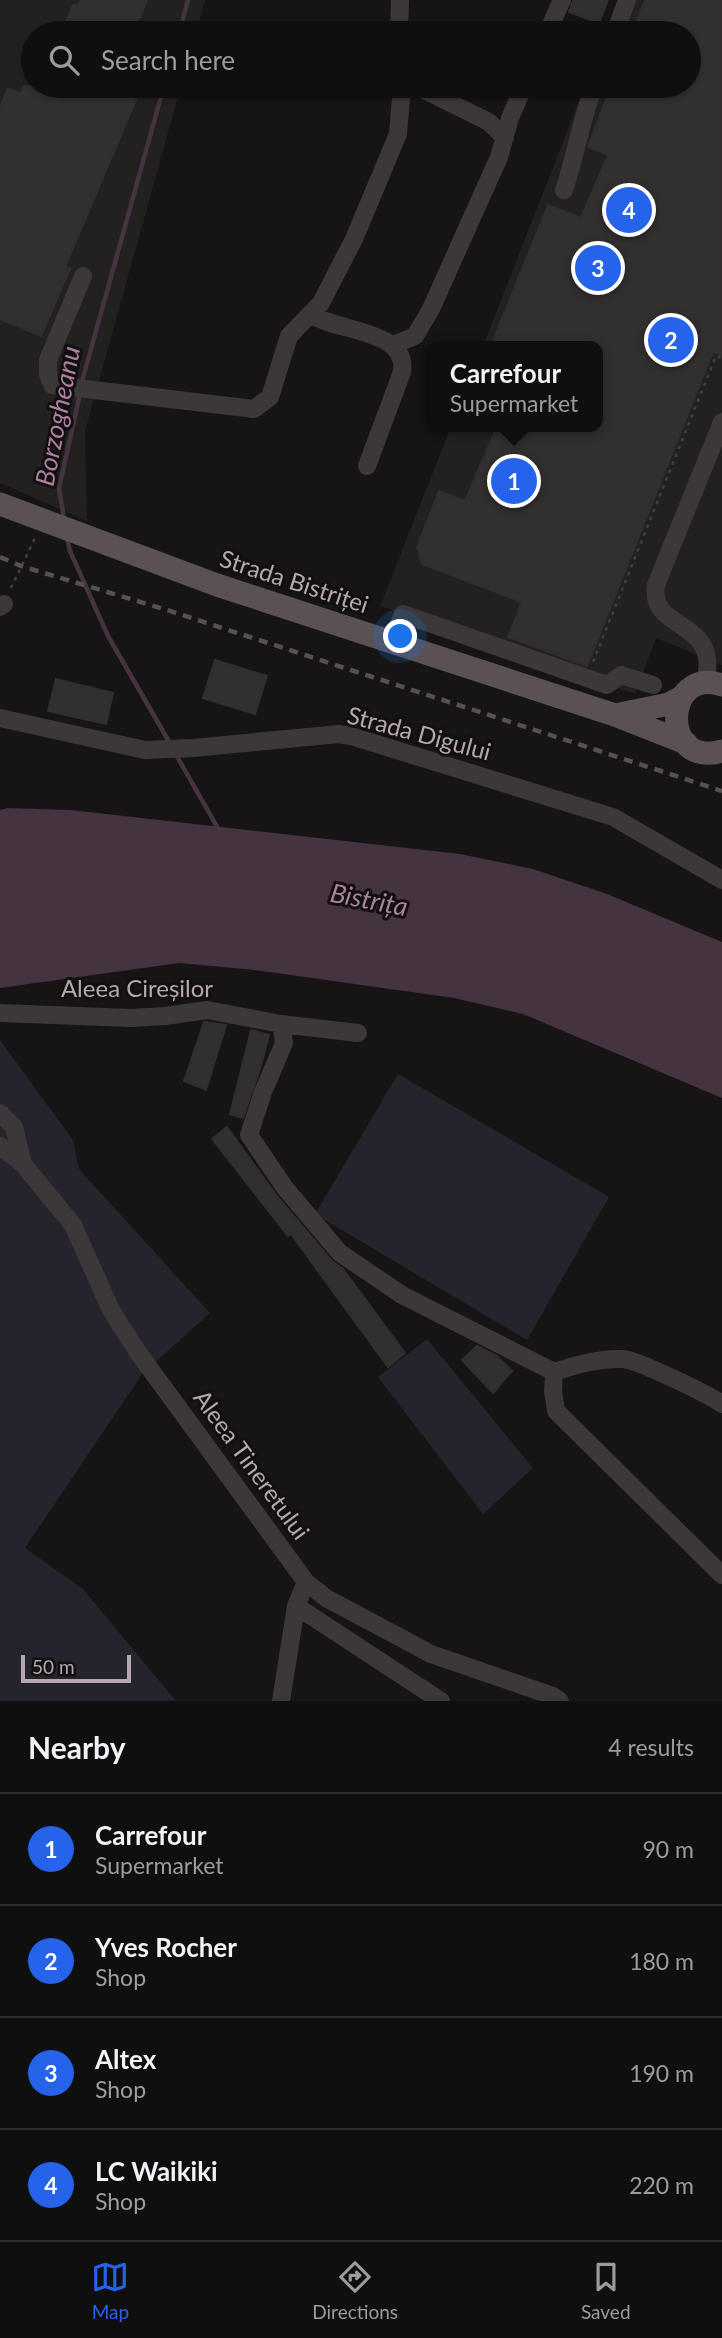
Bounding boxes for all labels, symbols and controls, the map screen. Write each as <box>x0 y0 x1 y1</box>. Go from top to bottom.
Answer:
search box <box>21 21 701 98</box>
icon: search <box>45 41 83 79</box>
text: Search here <box>101 44 235 76</box>
pin: 4 <box>606 184 652 236</box>
pin: 3 <box>575 242 621 294</box>
pin: 2 <box>648 314 694 366</box>
popup <box>425 341 603 432</box>
water label: Borzogheanu <box>28 343 86 488</box>
text: Carrefour <box>450 357 561 389</box>
text: Supermarket <box>450 389 578 417</box>
pin: 1 <box>491 455 537 507</box>
street label: Strada Bistriței <box>216 543 372 618</box>
your location <box>383 619 417 653</box>
street label: Strada Digului <box>344 699 494 766</box>
water label: Bistrița <box>328 876 411 922</box>
street label: Aleea Cireșilor <box>61 973 213 1002</box>
street label: Aleea Tineretului <box>188 1384 316 1545</box>
scale bar <box>21 1652 131 1684</box>
text: 50 m <box>32 1655 75 1678</box>
text: Nearby <box>28 1729 126 1765</box>
text: 4 results <box>608 1733 694 1761</box>
text: Carrefour <box>95 1819 206 1851</box>
text: 1 <box>44 1835 58 1863</box>
text: 90 m <box>643 1835 694 1863</box>
text: Supermarket <box>95 1851 224 1879</box>
text: Yves Rocher <box>95 1931 237 1963</box>
text: 2 <box>44 1947 58 1975</box>
text: 180 m <box>629 1947 694 1975</box>
text: Shop <box>95 1963 146 1991</box>
text: Altex <box>95 2043 156 2075</box>
text: 3 <box>44 2059 58 2087</box>
text: 190 m <box>629 2059 694 2087</box>
text: Shop <box>95 2075 146 2103</box>
text: LC Waikiki <box>95 2155 218 2187</box>
text: 4 <box>44 2171 58 2199</box>
text: 220 m <box>629 2171 694 2199</box>
text: Shop <box>95 2187 146 2215</box>
tab: Map <box>91 2258 129 2323</box>
tab: Directions <box>312 2258 398 2323</box>
tab: Saved <box>581 2258 631 2323</box>

